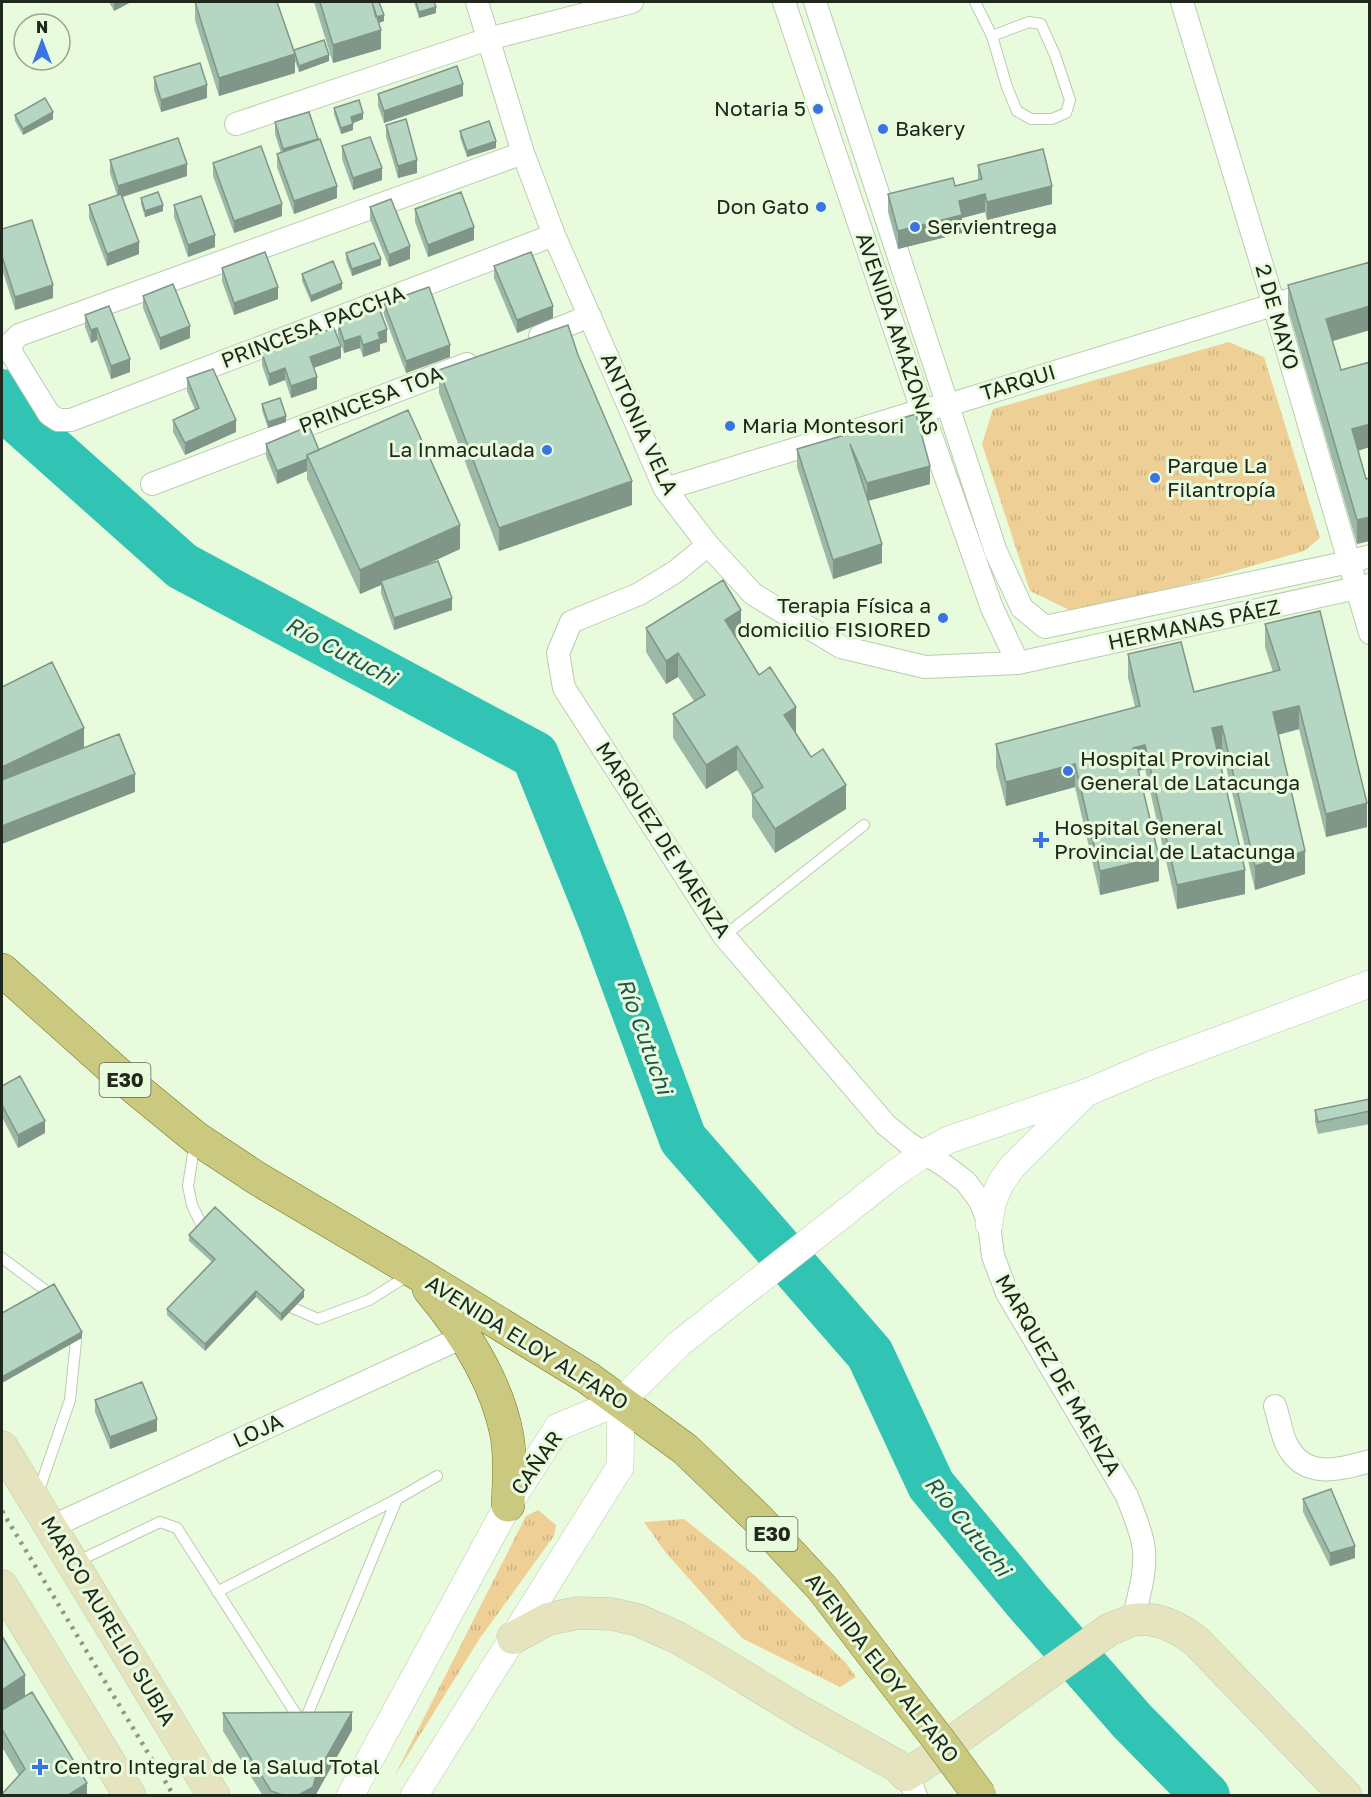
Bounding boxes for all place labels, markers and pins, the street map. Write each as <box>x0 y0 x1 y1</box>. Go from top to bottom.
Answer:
place label: Notaria 5 <box>714 95 806 121</box>
marker: Notaria 5 <box>811 102 825 116</box>
place label: Bakery <box>895 115 965 141</box>
marker: Bakery <box>876 122 890 136</box>
place label: Don Gato <box>716 193 809 219</box>
marker: Don Gato <box>814 200 828 214</box>
place label: Servientrega <box>927 213 1057 239</box>
marker: Servientrega <box>908 220 922 234</box>
place label: Maria Montesori <box>742 412 904 438</box>
marker: Maria Montesori <box>723 419 737 433</box>
place label: La Inmaculada <box>388 436 535 462</box>
marker: La Inmaculada <box>540 443 554 457</box>
place label: Parque La Filantropía <box>1167 452 1276 502</box>
marker: Parque La Filantropía <box>1148 471 1162 485</box>
place label: Terapia Física a domicilio FISIORED <box>738 592 931 642</box>
marker: Terapia Física a domicilio FISIORED <box>936 611 950 625</box>
place label: Hospital Provincial General de Latacunga <box>1080 745 1300 795</box>
marker: Hospital Provincial General de Latacunga <box>1061 764 1075 778</box>
place label: Hospital General Provincial de Latacunga <box>1054 814 1295 864</box>
marker: Hospital General Provincial de Latacunga <box>1032 831 1050 849</box>
place label: Centro Integral de la Salud Total <box>54 1753 380 1779</box>
marker: Centro Integral de la Salud Total <box>31 1758 49 1776</box>

